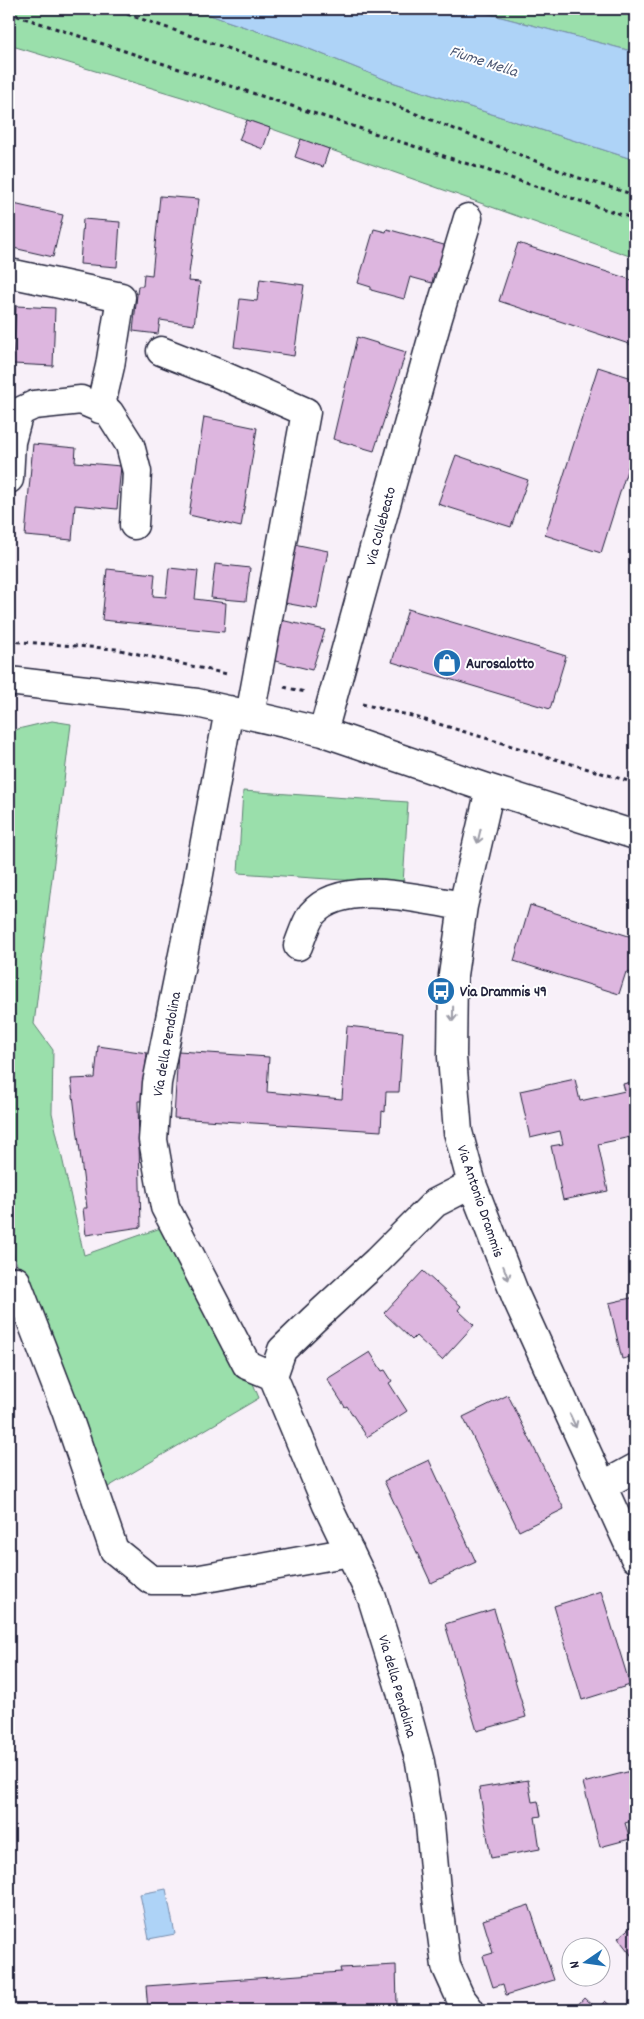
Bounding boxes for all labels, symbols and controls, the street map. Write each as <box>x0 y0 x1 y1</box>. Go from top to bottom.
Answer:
water label: Fiume Mella <box>446 41 522 85</box>
street label: Via Collebeato <box>361 484 403 568</box>
shop icon: Aurosalotto <box>432 648 462 678</box>
place label: Aurosalotto <box>466 654 535 676</box>
one-way arrow <box>474 828 483 844</box>
bus stop icon: Via Drammis 49 <box>426 976 456 1006</box>
place label: Via Drammis 49 <box>460 982 547 1004</box>
street label: Via della Pendolina <box>148 989 188 1098</box>
one-way arrow <box>448 1005 458 1021</box>
street label: Via Antonio Drammis <box>450 1142 509 1261</box>
one-way arrow <box>502 1265 511 1280</box>
one-way arrow <box>568 1413 578 1428</box>
street label: Via della Pendolina <box>371 1633 422 1741</box>
north arrow <box>562 1936 612 1986</box>
text: N <box>565 1959 586 1970</box>

